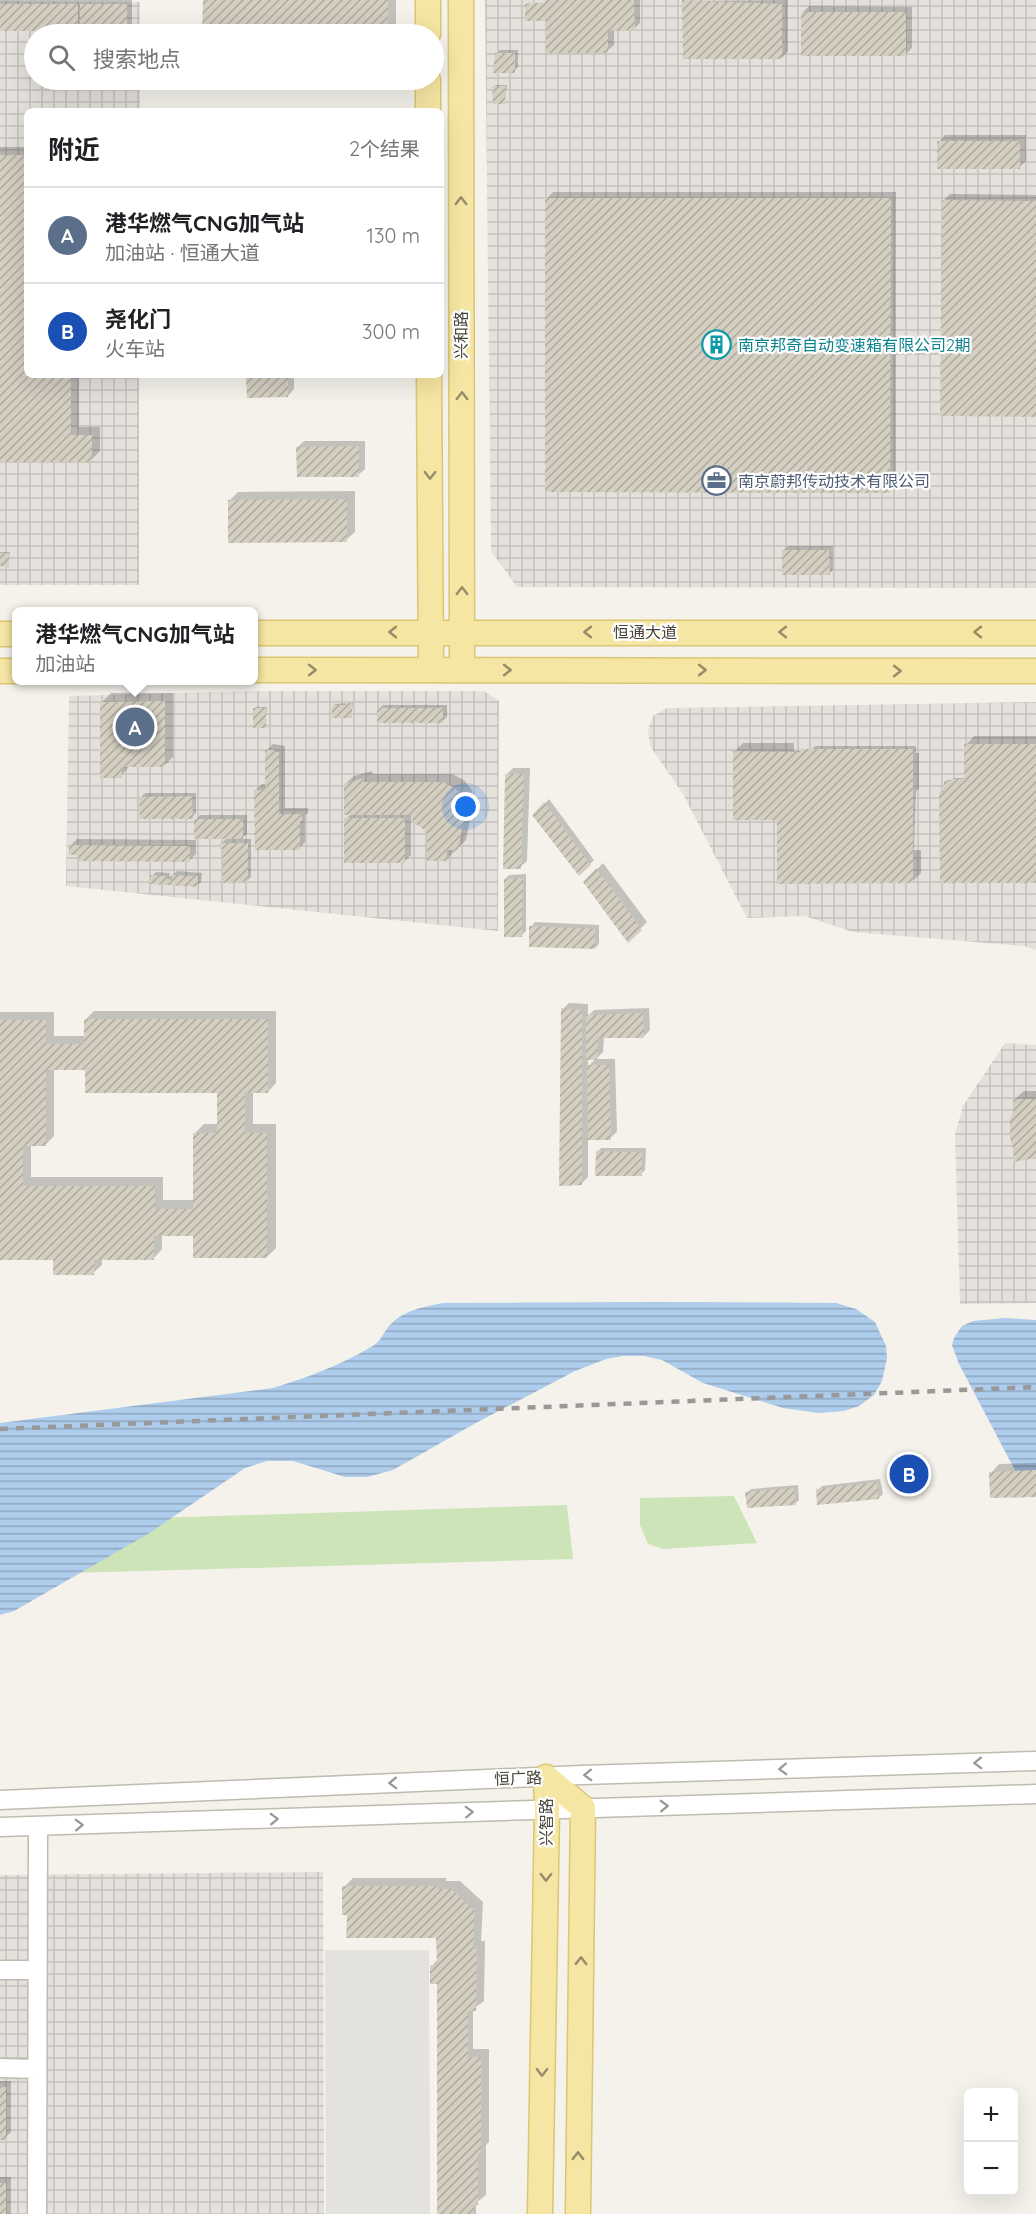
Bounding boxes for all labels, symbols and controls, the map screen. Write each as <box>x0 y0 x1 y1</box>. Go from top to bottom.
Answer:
search box <box>24 24 444 90</box>
icon: search <box>45 41 78 74</box>
text: 搜索地点 <box>93 45 181 73</box>
text: 附近 <box>48 133 100 166</box>
text: 2个结果 <box>349 136 420 161</box>
one-way arrow <box>455 196 467 205</box>
text: 港华燃气CNG加气站 <box>105 209 304 237</box>
text: A <box>61 223 74 248</box>
text: 130 m <box>367 223 420 248</box>
text: 加油站 · 恒通大道 <box>105 240 260 265</box>
text: 尧化门 <box>105 305 171 333</box>
street label: 兴和路 <box>451 311 471 359</box>
text: B <box>61 319 74 344</box>
text: 300 m <box>362 319 420 344</box>
building icon: 南京邦奇自动变速箱有限公司2期 <box>701 329 733 361</box>
place label: 南京邦奇自动变速箱有限公司2期 <box>738 335 971 355</box>
text: 火车站 <box>105 336 165 361</box>
one-way arrow <box>456 391 468 400</box>
office icon: 南京蔚邦传动技术有限公司 <box>701 465 733 497</box>
one-way arrow <box>424 471 436 480</box>
place label: 南京蔚邦传动技术有限公司 <box>738 471 930 491</box>
one-way arrow <box>456 586 468 595</box>
popup <box>12 607 258 685</box>
text: 港华燃气CNG加气站 <box>35 620 235 648</box>
street label: 恒通大道 <box>613 622 677 642</box>
one-way arrow <box>388 626 397 638</box>
one-way arrow <box>583 626 592 638</box>
one-way arrow <box>778 626 787 638</box>
one-way arrow <box>973 626 982 638</box>
text: 加油站 <box>35 651 95 676</box>
one-way arrow <box>307 664 316 676</box>
one-way arrow <box>502 664 511 676</box>
one-way arrow <box>697 664 706 676</box>
one-way arrow <box>892 665 901 677</box>
pin: A <box>116 704 154 750</box>
your location <box>451 792 480 821</box>
pin: B <box>890 1452 928 1496</box>
one-way arrow <box>973 1757 982 1770</box>
one-way arrow <box>778 1763 787 1775</box>
street label: 恒广路 <box>494 1767 542 1789</box>
one-way arrow <box>583 1769 592 1781</box>
one-way arrow <box>388 1777 397 1790</box>
street label: 兴智路 <box>536 1798 556 1846</box>
one-way arrow <box>660 1799 669 1812</box>
one-way arrow <box>465 1806 474 1818</box>
one-way arrow <box>270 1812 279 1825</box>
one-way arrow <box>75 1818 84 1831</box>
one-way arrow <box>540 1873 552 1882</box>
one-way arrow <box>575 1956 587 1965</box>
one-way arrow <box>536 2068 549 2077</box>
map controls <box>964 2088 1018 2196</box>
button: + <box>964 2088 1018 2142</box>
button: − <box>964 2142 1018 2196</box>
one-way arrow <box>572 2151 585 2160</box>

